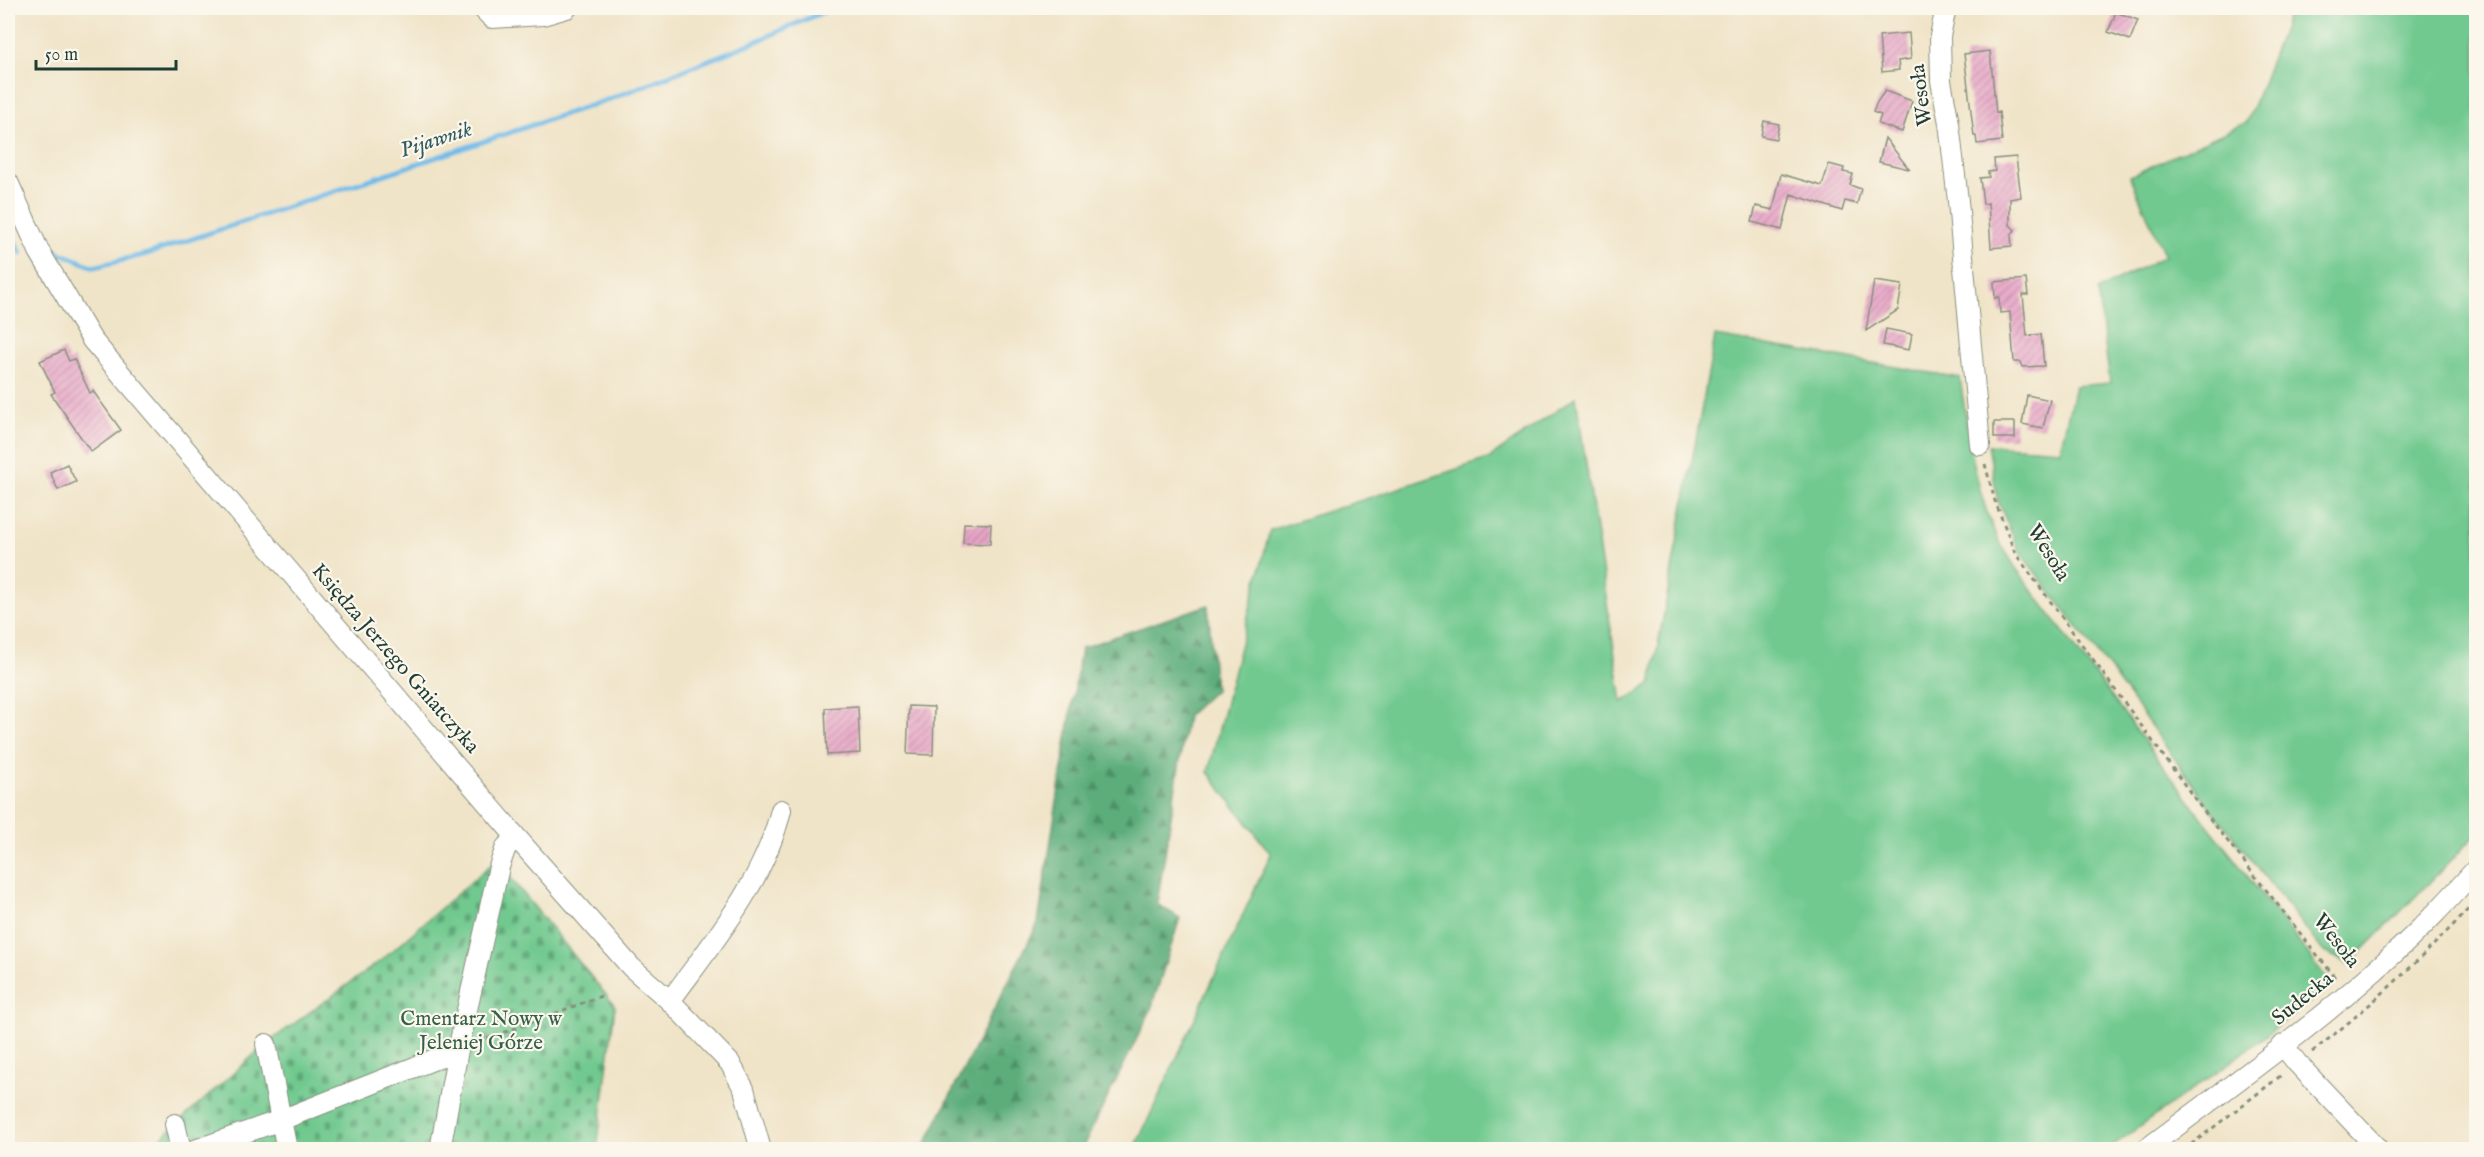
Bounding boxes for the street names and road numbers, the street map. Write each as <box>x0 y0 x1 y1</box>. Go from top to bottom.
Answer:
street label: Wesoła <box>1905 62 1939 127</box>
street label: Wesoła <box>2020 520 2076 587</box>
street label: Księdza Jerzego Gniatczyka <box>305 558 486 760</box>
street label: Wesoła <box>2306 908 2366 974</box>
street label: Sudecka <box>2267 965 2340 1032</box>

